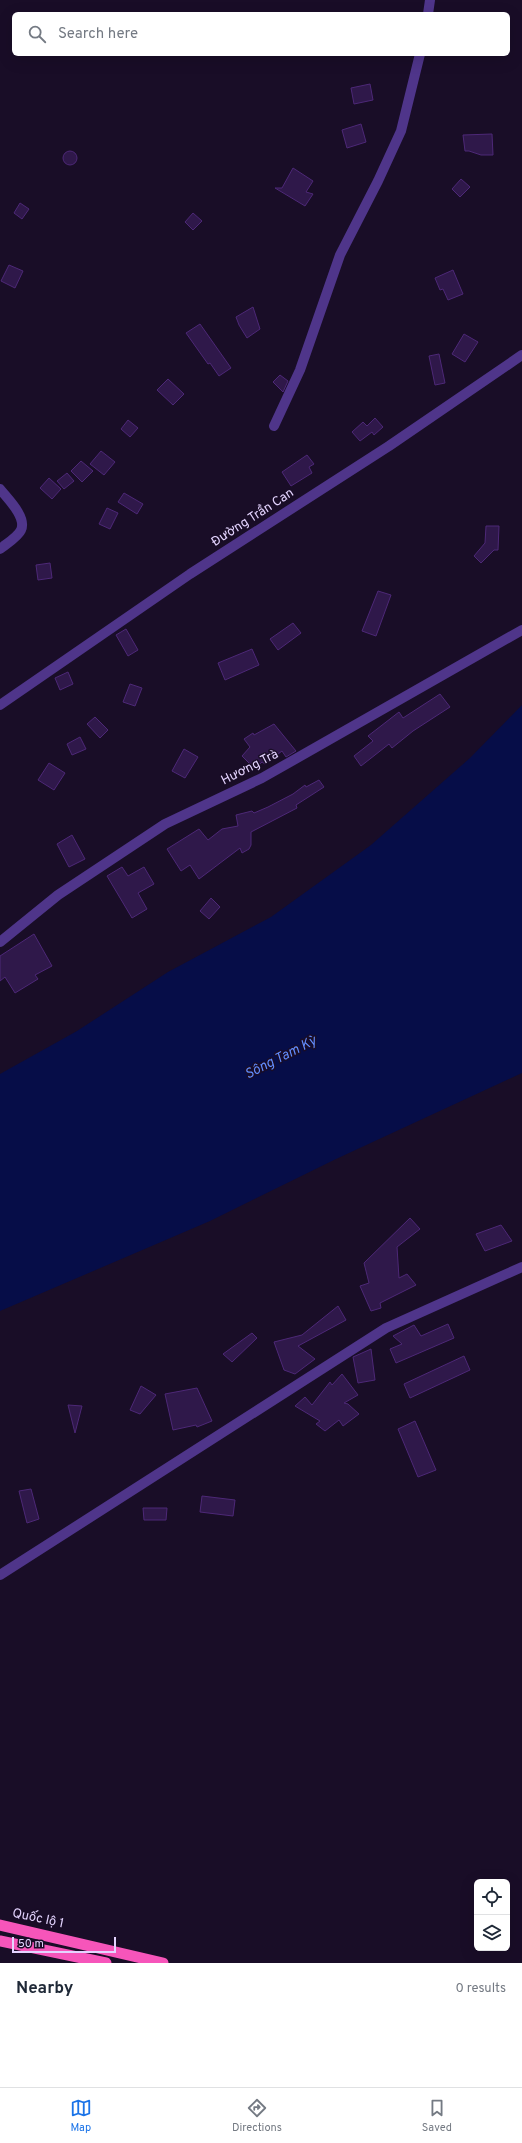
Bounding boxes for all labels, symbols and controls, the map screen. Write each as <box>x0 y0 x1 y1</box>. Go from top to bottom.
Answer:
search box <box>12 12 510 56</box>
icon: search <box>26 23 48 45</box>
text: Search here <box>58 25 138 44</box>
street label: Đường Trần Can <box>208 485 297 551</box>
street label: Hương Trà <box>219 747 281 789</box>
water label: Sông Tam Kỳ <box>242 1032 320 1083</box>
map controls <box>474 1879 510 1951</box>
button: locate <box>474 1879 510 1915</box>
street label: Quốc lộ 1 <box>11 1905 66 1932</box>
button: layers <box>474 1915 510 1951</box>
scale bar <box>12 1935 116 1954</box>
text: 50 m <box>18 1937 44 1951</box>
text: Nearby <box>16 1978 73 2000</box>
text: 0 results <box>455 1981 506 1997</box>
tab: Map <box>70 2097 92 2135</box>
tab: Directions <box>232 2097 282 2135</box>
tab: Saved <box>422 2097 452 2135</box>

